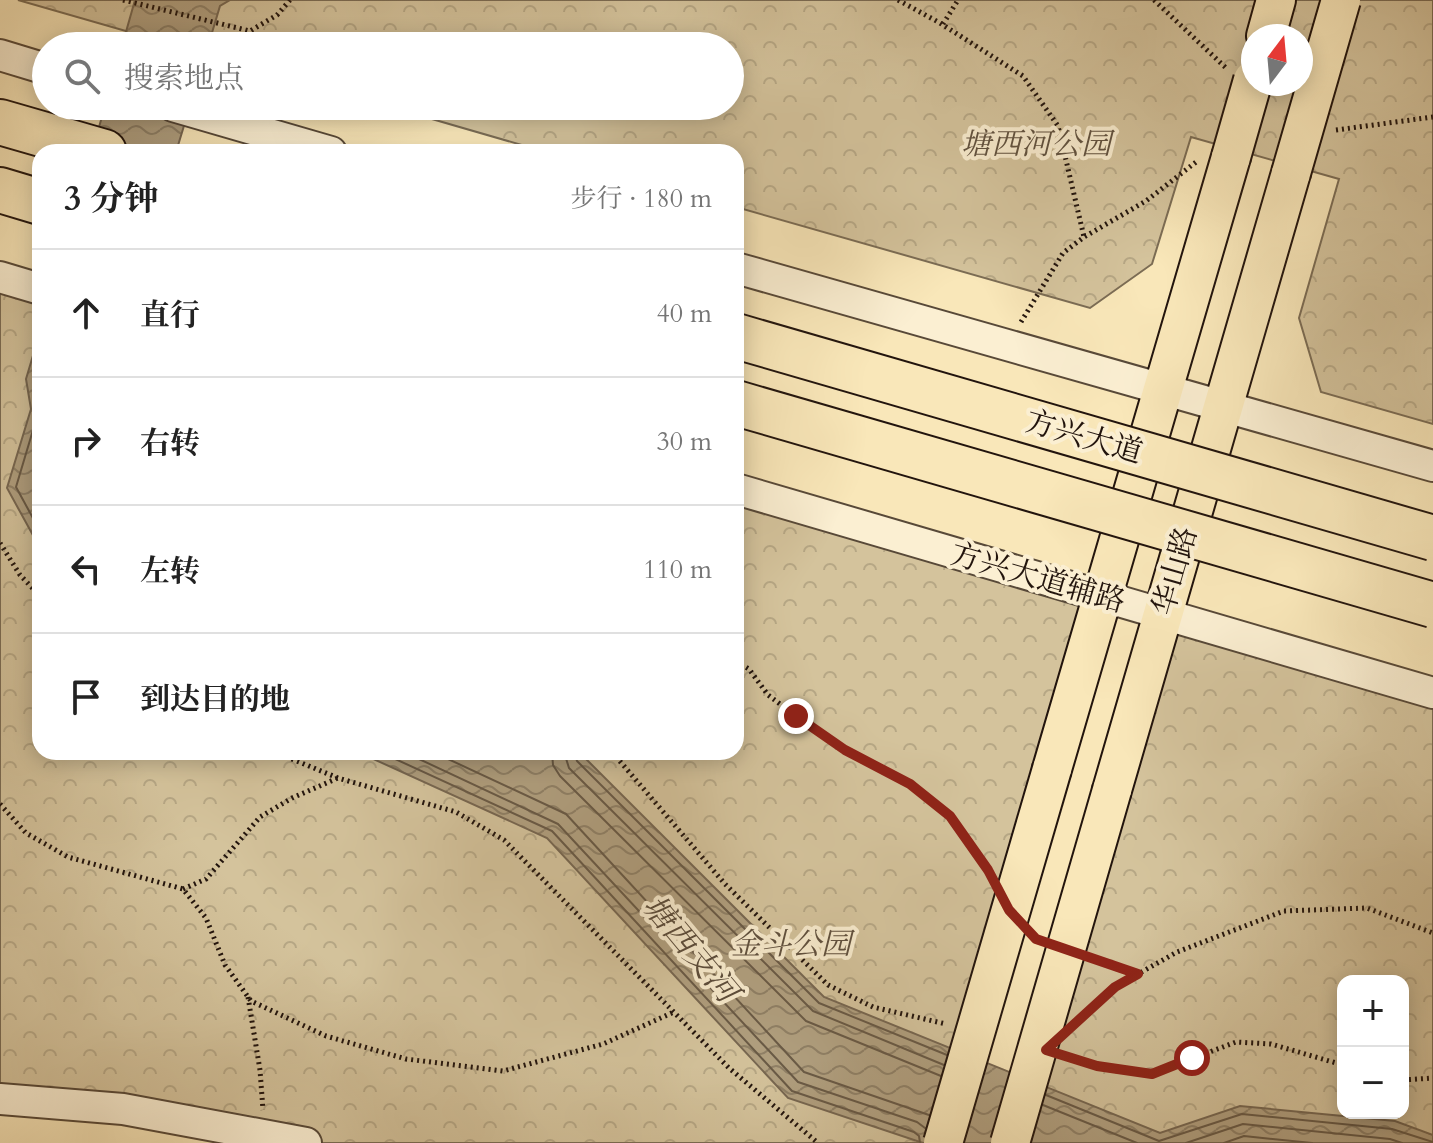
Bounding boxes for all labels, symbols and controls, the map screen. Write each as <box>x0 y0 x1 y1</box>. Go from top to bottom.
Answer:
north arrow <box>1241 24 1313 96</box>
search box <box>32 32 744 120</box>
icon: search <box>60 54 104 98</box>
text: 搜索地点 <box>124 58 244 99</box>
park label: 塘西河公园 <box>961 124 1115 165</box>
text: 3 分钟 <box>64 176 159 222</box>
text: 步行 · 180 m <box>571 181 712 216</box>
icon: ahead <box>64 291 108 335</box>
text: 直行 <box>140 295 200 336</box>
text: 40 m <box>656 296 712 331</box>
street label: 方兴大道 <box>1021 401 1147 473</box>
icon: right <box>64 419 108 463</box>
text: 右转 <box>140 423 200 464</box>
text: 30 m <box>656 424 712 459</box>
street label: 华山路 <box>1143 522 1207 620</box>
street label: 方兴大道辅路 <box>946 533 1130 623</box>
icon: left <box>64 547 108 591</box>
text: 左转 <box>140 551 200 592</box>
text: 110 m <box>643 552 712 587</box>
icon: arrive <box>64 675 108 719</box>
text: 到达目的地 <box>140 679 290 720</box>
route end <box>778 698 814 734</box>
water label: 塘西支河 <box>632 886 751 1016</box>
park label: 金斗公园 <box>731 924 855 965</box>
map controls <box>1337 975 1409 1119</box>
button: + <box>1337 975 1409 1047</box>
route start <box>1174 1040 1210 1076</box>
button: − <box>1337 1047 1409 1119</box>

